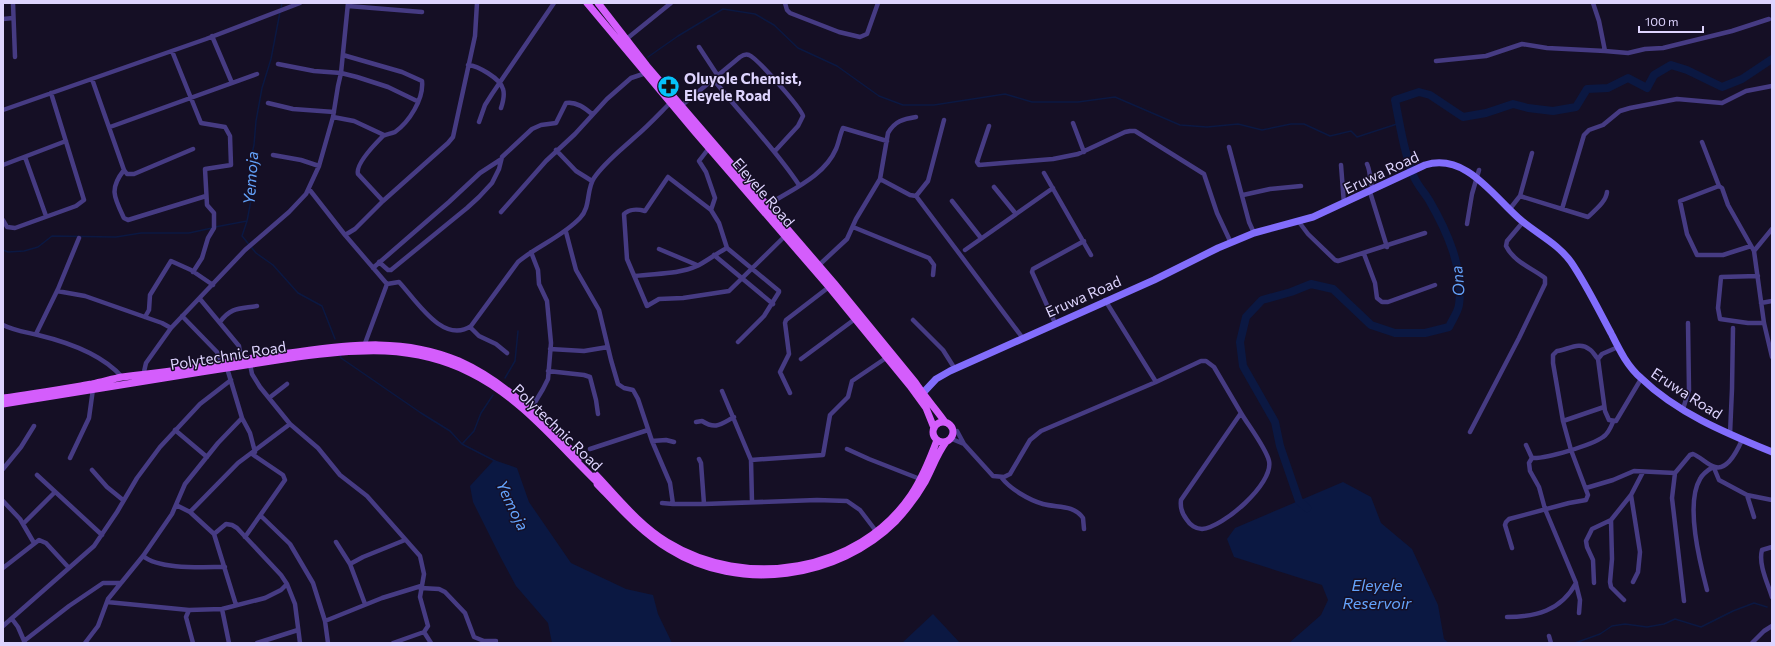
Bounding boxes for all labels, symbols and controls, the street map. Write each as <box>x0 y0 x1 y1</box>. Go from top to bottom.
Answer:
scale bar <box>1639 8 1703 34</box>
text: 100 m <box>1645 14 1679 28</box>
place label: Oluyole Chemist, Eleyele Road <box>684 69 802 104</box>
pharmacy icon: Oluyole Chemist, Eleyele Road <box>656 74 682 100</box>
street label: Eruwa Road <box>1341 147 1421 197</box>
water label: Yemoja <box>239 151 261 205</box>
street label: Eleyele Road <box>729 154 799 230</box>
water label: Ona <box>1446 265 1468 297</box>
street label: Eruwa Road <box>1042 271 1124 321</box>
street label: Polytechnic Road <box>169 337 287 373</box>
street label: Eruwa Road <box>1648 363 1726 423</box>
street label: Polytechnic Road <box>510 380 606 474</box>
water label: Yemoja <box>493 477 533 533</box>
water label: Eleyele Reservoir <box>1343 575 1412 612</box>

